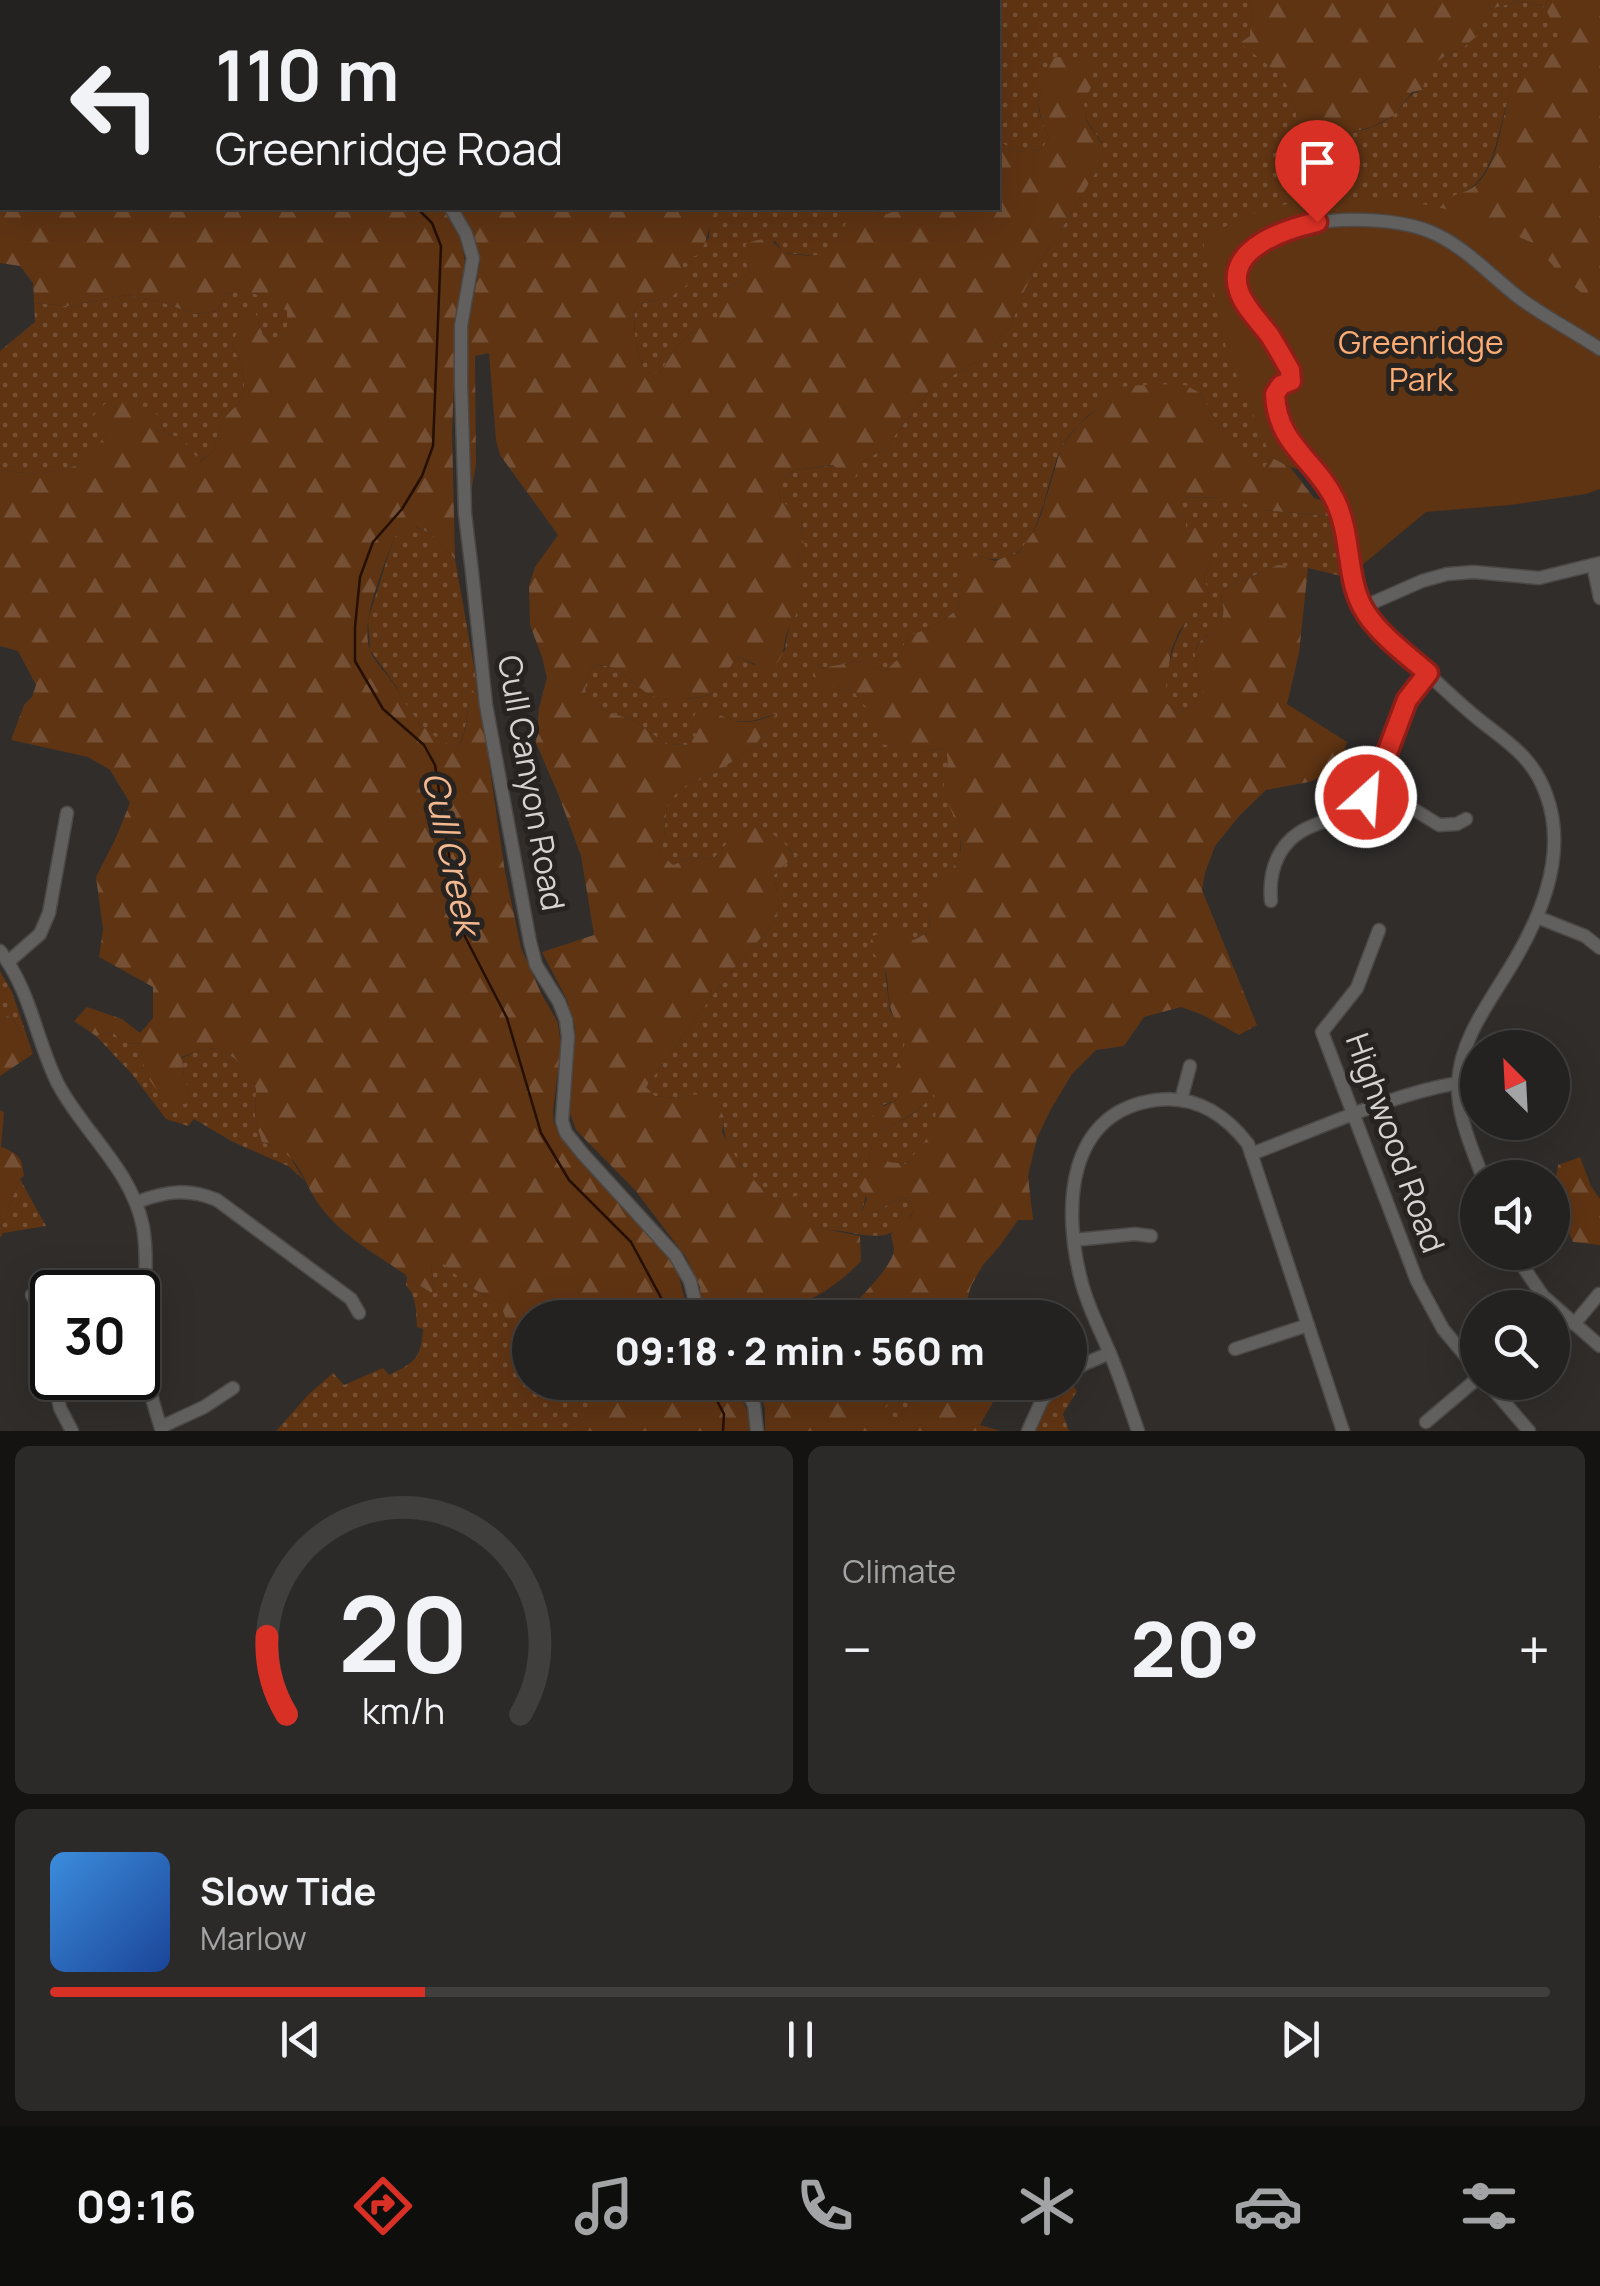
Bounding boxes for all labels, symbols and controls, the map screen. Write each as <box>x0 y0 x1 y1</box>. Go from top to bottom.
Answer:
text: 110 m <box>215 26 399 122</box>
icon: left <box>50 40 180 170</box>
text: Greenridge Road <box>215 117 563 179</box>
pin <box>1275 120 1360 223</box>
icon: arrive <box>1290 135 1345 190</box>
park label: Greenridge Park <box>1338 320 1504 401</box>
street label: Cull Canyon Road <box>488 652 576 914</box>
position arrow <box>1314 745 1418 849</box>
water label: Cull Creek <box>411 767 494 943</box>
street label: Highwood Road <box>1336 1027 1456 1258</box>
north arrow <box>1460 1030 1570 1140</box>
map controls <box>1460 1030 1570 1400</box>
button: sound <box>1460 1160 1570 1270</box>
speed limit sign: 30 <box>30 1270 160 1400</box>
button: search <box>1460 1290 1570 1400</box>
text: 09:18 · 2 min · 560 m <box>614 1324 985 1376</box>
text: Climate <box>843 1549 956 1593</box>
text: 20 <box>339 1561 469 1703</box>
text: 20° <box>1130 1597 1260 1700</box>
text: − <box>843 1611 872 1687</box>
text: + <box>1518 1611 1550 1687</box>
text: km/h <box>362 1686 445 1735</box>
text: Slow Tide <box>200 1864 377 1916</box>
text: Marlow <box>200 1916 307 1960</box>
icon: previous <box>273 2012 328 2067</box>
icon: pause <box>773 2012 828 2067</box>
icon: next <box>1273 2012 1328 2067</box>
icon: directions <box>348 2171 418 2241</box>
icon: music <box>569 2171 639 2241</box>
icon: phone <box>790 2171 860 2241</box>
icon: climate <box>1012 2171 1082 2241</box>
icon: car <box>1233 2171 1303 2241</box>
icon: filters <box>1454 2171 1524 2241</box>
text: 09:16 <box>76 2175 196 2237</box>

